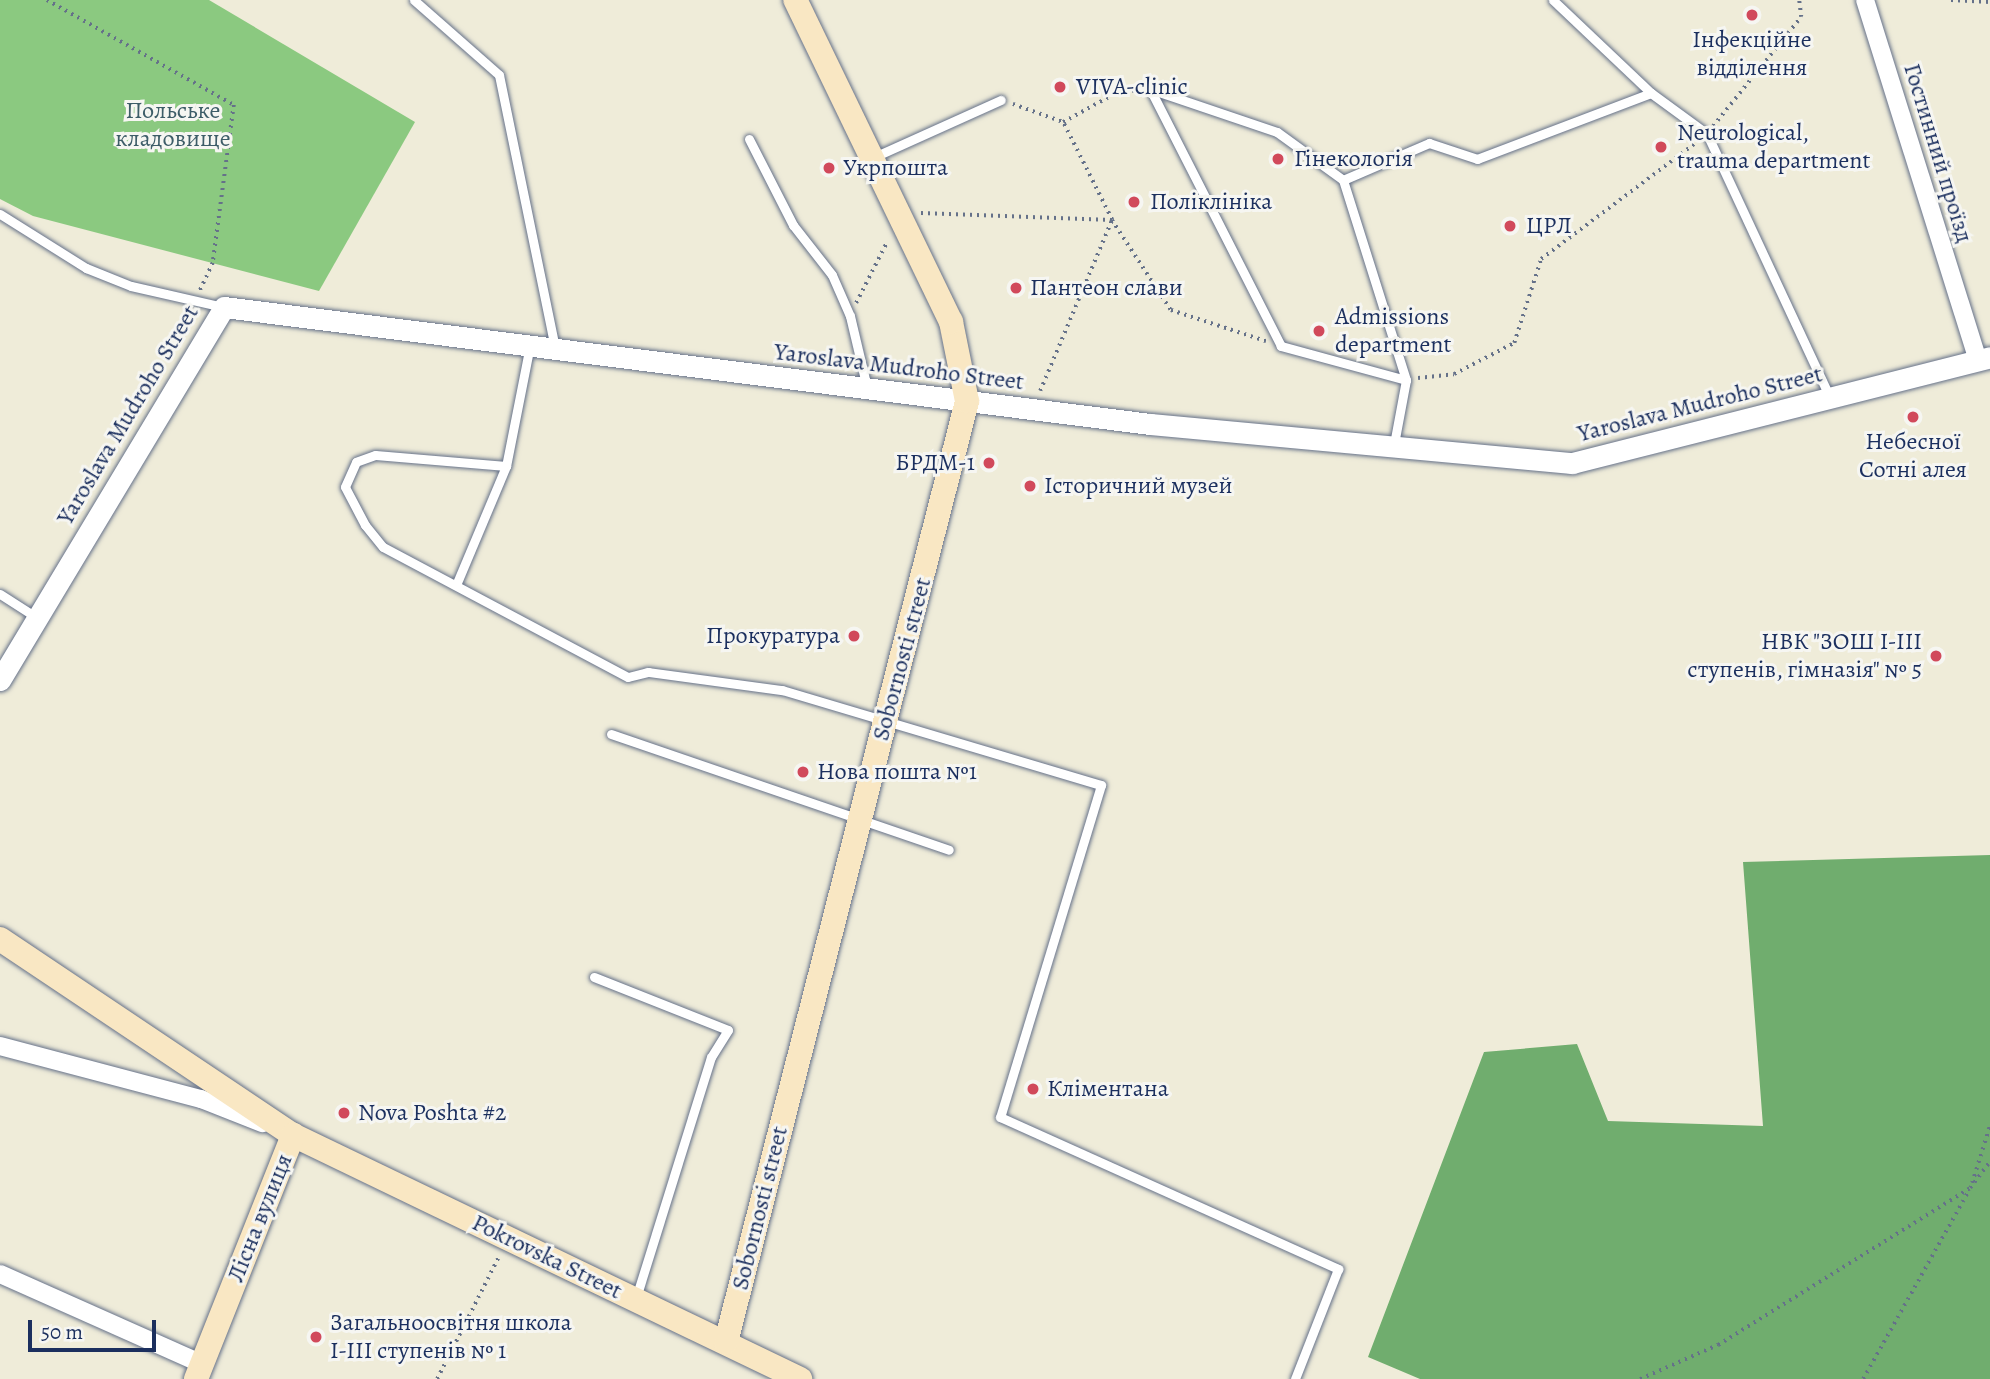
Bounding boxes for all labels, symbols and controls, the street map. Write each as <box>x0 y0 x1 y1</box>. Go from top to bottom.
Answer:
marker: Інфекційне відділення <box>1744 7 1760 23</box>
place label: Інфекційне відділення <box>1692 26 1812 82</box>
street label: Гостинний проїзд <box>1897 60 1979 246</box>
place label: VIVA-clinic <box>1076 73 1188 101</box>
marker: VIVA-clinic <box>1050 77 1070 97</box>
park label: Польське кладовище <box>115 97 231 153</box>
place label: Neurological, trauma department <box>1677 119 1870 175</box>
marker: Neurological, trauma department <box>1651 137 1671 157</box>
place label: Гінекологія <box>1294 145 1413 173</box>
marker: Гінекологія <box>1268 149 1288 169</box>
place label: Укрпошта <box>843 154 948 182</box>
marker: Укрпошта <box>821 160 837 176</box>
place label: Поліклініка <box>1150 188 1272 216</box>
marker: Поліклініка <box>1124 192 1144 212</box>
place label: ЦРЛ <box>1526 212 1572 240</box>
marker: ЦРЛ <box>1500 216 1520 236</box>
place label: Пантеон слави <box>1030 274 1183 302</box>
marker: Пантеон слави <box>1008 280 1024 296</box>
street label: Yaroslava Mudroho Street <box>51 300 205 530</box>
place label: Admissions department <box>1335 303 1451 359</box>
marker: Admissions department <box>1309 321 1329 341</box>
street label: Yaroslava Mudroho Street <box>773 337 1025 397</box>
street label: Yaroslava Mudroho Street <box>1575 360 1825 448</box>
marker: Небесної Сотні алея <box>1905 409 1921 425</box>
place label: Небесної Сотні алея <box>1859 428 1967 484</box>
place label: БРДМ-1 <box>895 449 975 477</box>
marker: БРДМ-1 <box>981 455 997 471</box>
place label: Історичний музей <box>1044 472 1233 500</box>
marker: Історичний музей <box>1022 478 1038 494</box>
street label: Sobornosti street <box>866 574 938 744</box>
place label: Прокуратура <box>706 622 840 650</box>
marker: Прокуратура <box>846 628 862 644</box>
place label: НВК "ЗОШ І-ІІІ ступенів, гімназія" № 5 <box>1686 628 1922 684</box>
marker: НВК "ЗОШ І-ІІІ ступенів, гімназія" № 5 <box>1928 648 1944 664</box>
place label: Нова пошта №1 <box>817 758 977 786</box>
marker: Нова пошта №1 <box>795 764 811 780</box>
place label: Кліментана <box>1047 1075 1169 1103</box>
marker: Кліментана <box>1025 1081 1041 1097</box>
place label: Nova Poshta #2 <box>358 1099 506 1127</box>
marker: Nova Poshta #2 <box>336 1105 352 1121</box>
street label: Sobornosti street <box>726 1123 794 1293</box>
street label: Лісна вулиця <box>221 1150 299 1286</box>
street label: Pokrovska Street <box>467 1208 627 1306</box>
scale bar <box>32 1306 159 1350</box>
place label: Загальноосвітня школа І-ІІІ ступенів № 1 <box>330 1309 572 1365</box>
text: 50 m <box>41 1318 83 1346</box>
marker: Загальноосвітня школа І-ІІІ ступенів № 1 <box>308 1329 324 1345</box>

